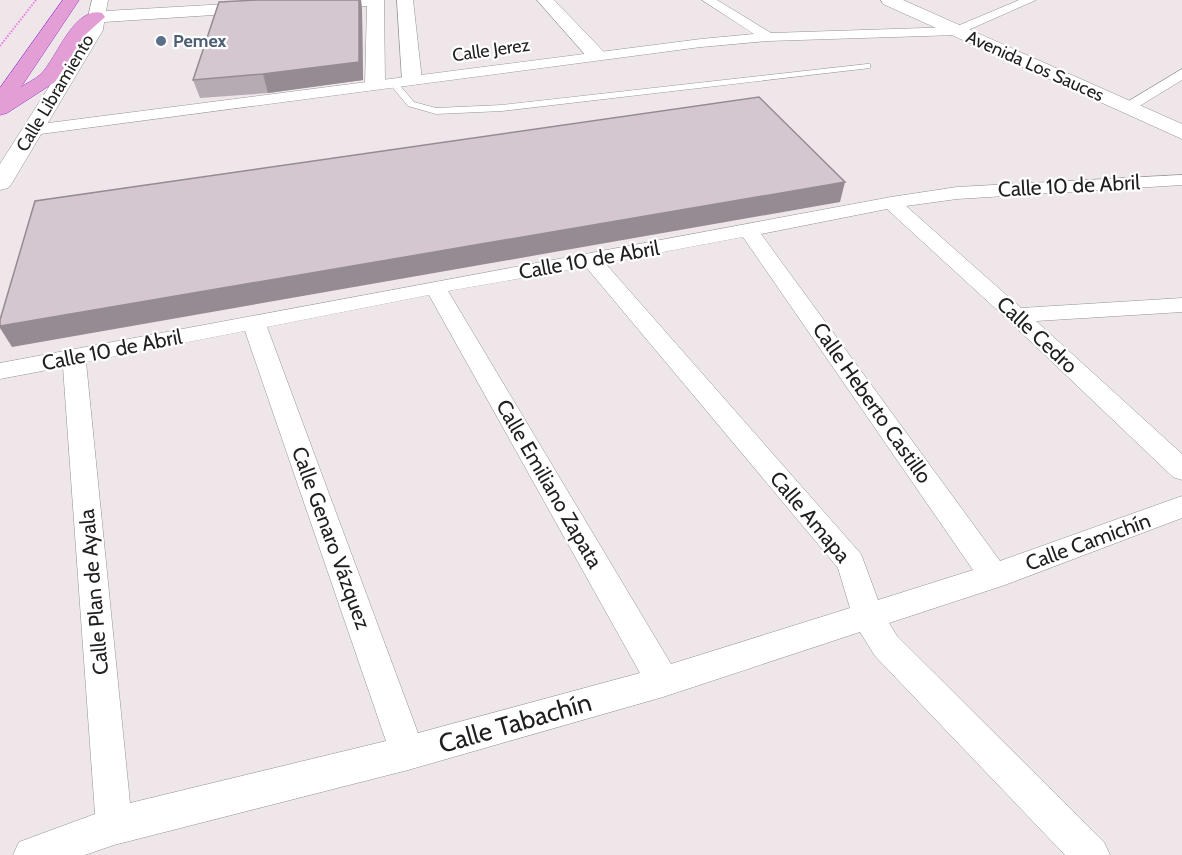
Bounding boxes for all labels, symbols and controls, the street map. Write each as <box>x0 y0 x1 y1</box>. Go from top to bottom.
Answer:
street label: Avenida Los Sauces <box>963 26 1107 106</box>
street label: Calle Libramiento <box>11 30 99 156</box>
place label: Pemex <box>173 30 227 52</box>
marker: Pemex <box>154 34 168 48</box>
street label: Calle Jerez <box>451 34 532 66</box>
street label: Calle 10 de Abril <box>997 169 1141 202</box>
street label: Calle 10 de Abril <box>517 235 661 284</box>
street label: Calle Cedro <box>992 291 1083 378</box>
street label: Calle Heberto Castillo <box>808 318 937 488</box>
street label: Calle 10 de Abril <box>40 324 184 375</box>
street label: Calle Emiliano Zapata <box>491 395 608 572</box>
street label: Calle Genaro Vázquez <box>287 443 376 633</box>
street label: Calle Amapa <box>765 466 856 567</box>
street label: Calle Camichín <box>1022 507 1154 576</box>
street label: Calle Plan de Ayala <box>74 508 113 676</box>
street label: Calle Tabachín <box>435 686 595 760</box>

